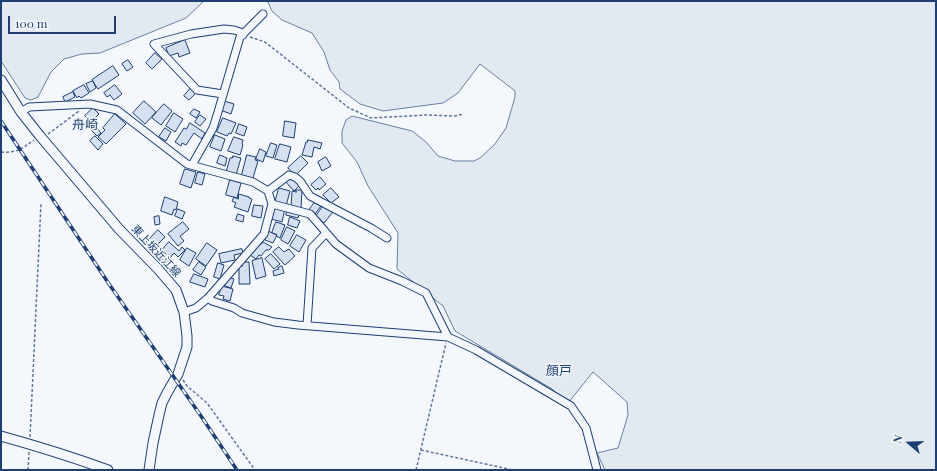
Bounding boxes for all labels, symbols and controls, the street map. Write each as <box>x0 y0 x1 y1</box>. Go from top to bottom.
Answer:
scale bar <box>10 8 118 34</box>
text: 100 m <box>15 15 47 31</box>
district label: 舟崎 <box>72 117 98 133</box>
street label: 東上坂近江線 <box>129 222 183 280</box>
district label: 顔戸 <box>546 363 572 379</box>
north arrow <box>889 423 929 463</box>
text: N <box>889 433 906 445</box>

